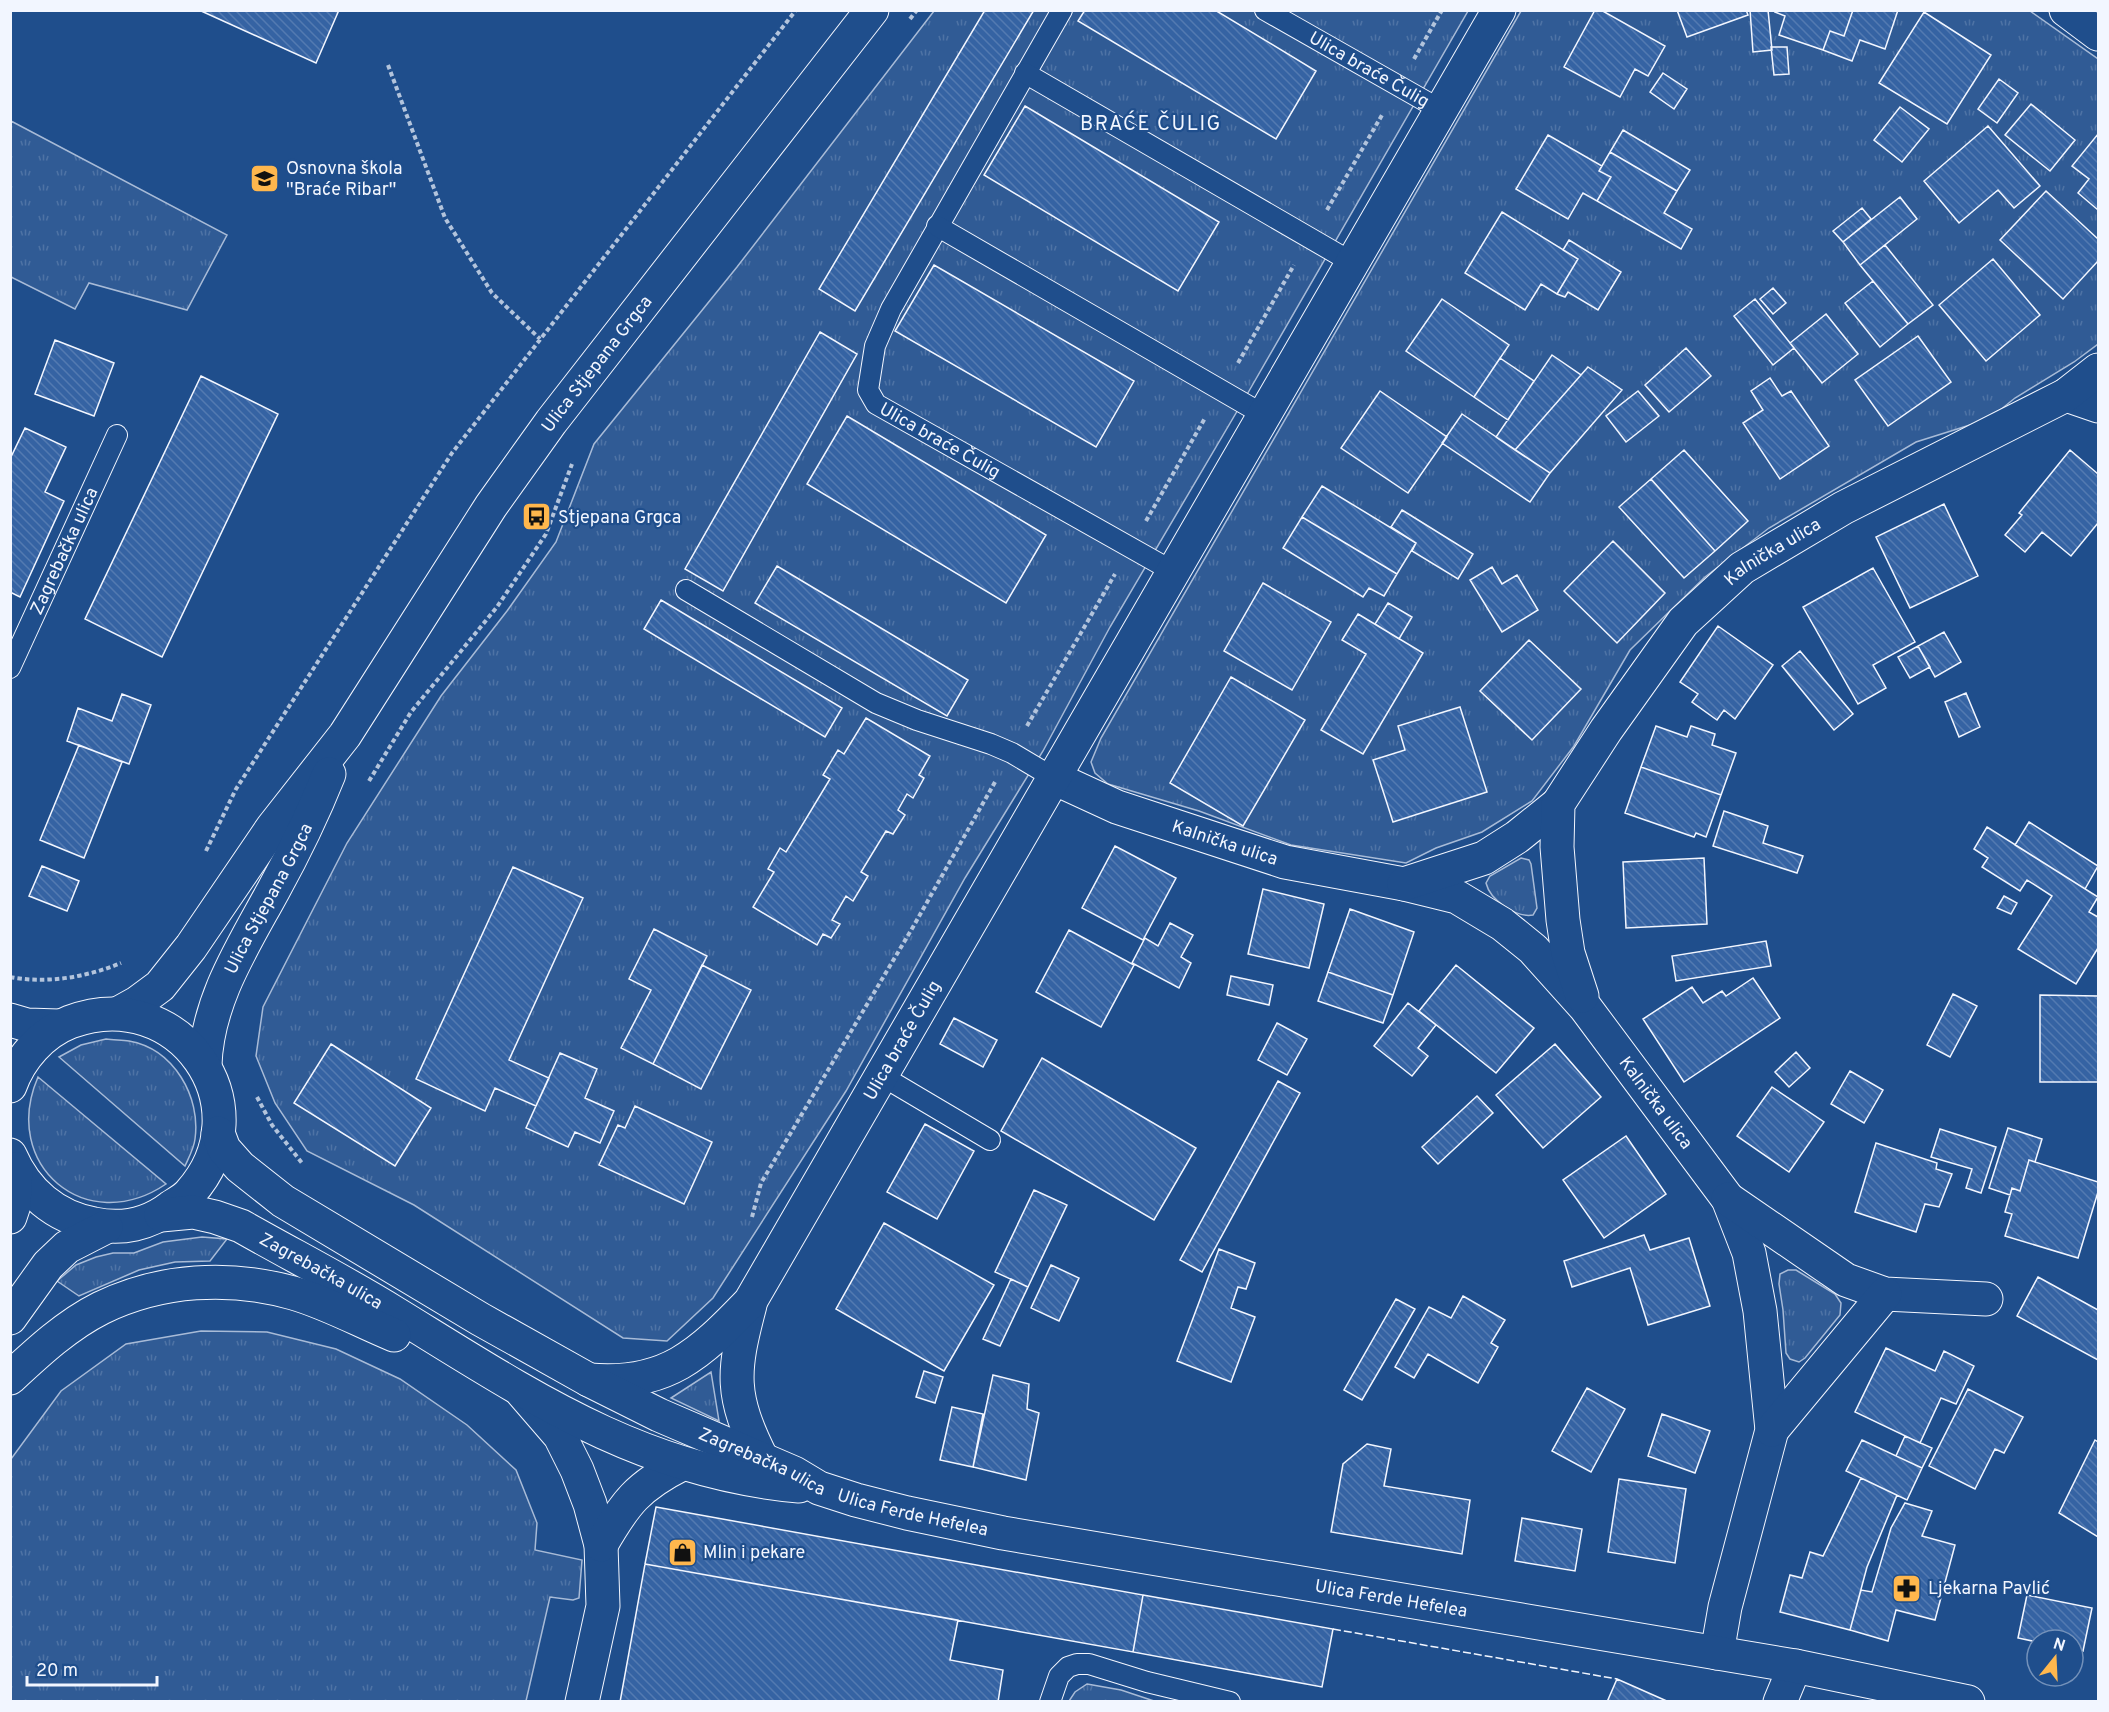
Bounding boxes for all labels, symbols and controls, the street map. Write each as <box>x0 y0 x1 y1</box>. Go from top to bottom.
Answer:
street label: Ulica braće Čulig <box>1304 27 1433 114</box>
district label: BRAĆE ČULIG <box>1080 110 1222 138</box>
place label: Osnovna škola ''Braće Ribar'' <box>286 158 402 202</box>
school or university icon: Osnovna škola ''Braće Ribar'' <box>249 162 281 194</box>
street label: Ulica Stjepana Grgca <box>537 291 658 437</box>
street label: Ulica braće Čulig <box>875 398 1004 485</box>
street label: Zagrebačka ulica <box>26 484 104 619</box>
bus stop icon: Stjepana Grgca <box>521 501 553 533</box>
place label: Stjepana Grgca <box>558 507 681 530</box>
street label: Kalnička ulica <box>1720 514 1825 592</box>
street label: Kalnička ulica <box>1169 816 1280 872</box>
street label: Ulica Stjepana Grgca <box>220 820 319 978</box>
street label: Ulica braće Čulig <box>859 977 947 1105</box>
street label: Kalnička ulica <box>1613 1052 1697 1154</box>
street label: Zagrebačka ulica <box>255 1228 386 1316</box>
street label: Zagrebačka ulica <box>695 1423 828 1502</box>
street label: Ulica Ferde Hefelea <box>834 1485 990 1543</box>
shop icon: Mlin i pekare <box>666 1536 698 1568</box>
place label: Mlin i pekare <box>703 1542 805 1565</box>
pharmacy icon: Ljekarna Pavlić <box>1891 1572 1923 1604</box>
street label: Ulica Ferde Hefelea <box>1313 1576 1469 1624</box>
place label: Ljekarna Pavlić <box>1928 1578 2050 1601</box>
north arrow <box>2025 1628 2085 1688</box>
text: N <box>2050 1634 2068 1657</box>
scale bar <box>27 1649 158 1687</box>
text: 20 m <box>36 1660 78 1683</box>

